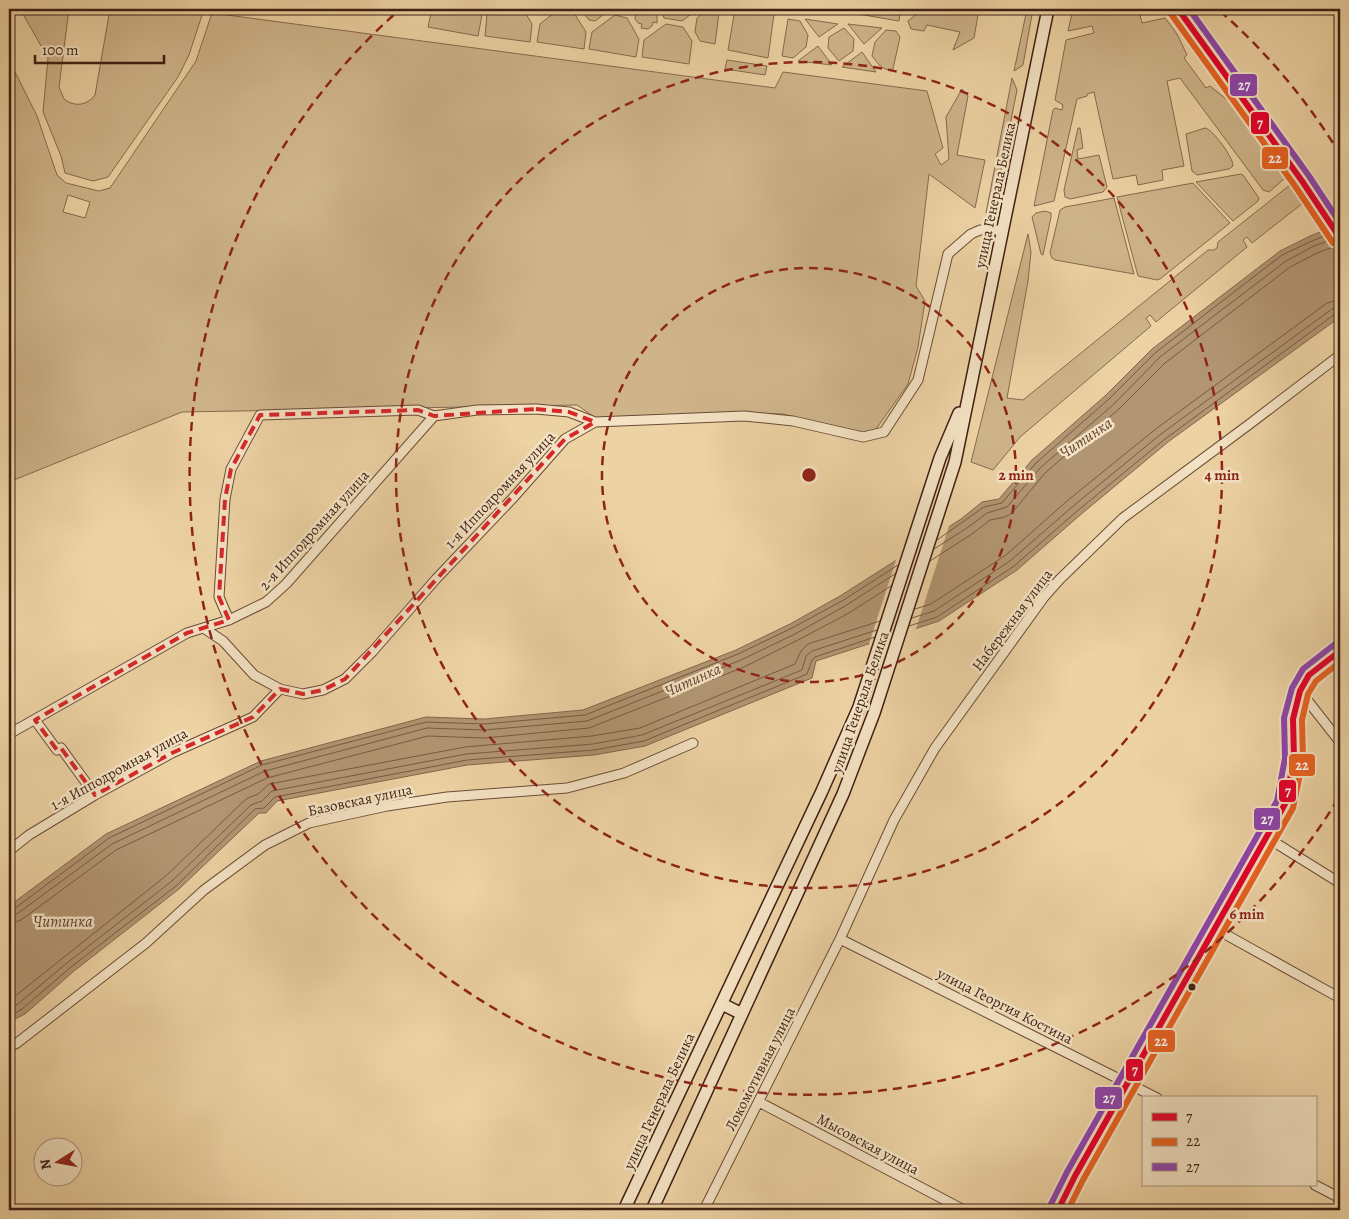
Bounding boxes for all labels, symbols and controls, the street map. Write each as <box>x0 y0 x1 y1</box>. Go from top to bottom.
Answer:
scale bar <box>35 32 164 64</box>
text: 100 m <box>42 40 79 60</box>
line badge: 27 <box>1229 73 1258 97</box>
text: 27 <box>1238 76 1250 95</box>
line badge: 7 <box>1250 111 1270 135</box>
text: 7 <box>1257 114 1263 133</box>
street label: улица Генерала Белика <box>970 120 1020 271</box>
line badge: 22 <box>1261 146 1289 170</box>
text: 22 <box>1268 149 1282 168</box>
water label: Читинка <box>1055 412 1117 464</box>
street label: 1-я Ипподромная улица <box>440 427 560 553</box>
street label: 2-я Ипподромная улица <box>255 465 374 594</box>
text: 2 min <box>998 465 1034 485</box>
text: 4 min <box>1204 465 1240 485</box>
centre of rings <box>800 466 818 484</box>
street label: Набережная улица <box>967 565 1057 675</box>
street label: улица Генерала Белика <box>826 628 894 776</box>
water label: Читинка <box>661 658 725 702</box>
street label: 1-я Ипподромная улица <box>47 723 191 815</box>
line badge: 22 <box>1288 753 1316 777</box>
text: 22 <box>1295 756 1309 775</box>
street label: Базовская улица <box>306 779 414 821</box>
line badge: 7 <box>1278 779 1297 803</box>
text: 7 <box>1285 782 1291 801</box>
line badge: 27 <box>1253 807 1281 831</box>
text: 27 <box>1261 810 1273 829</box>
text: 6 min <box>1230 904 1265 924</box>
water label: Читинка <box>33 911 93 933</box>
street label: улица Георгия Костина <box>933 963 1076 1049</box>
unlabelled marker <box>1187 982 1197 992</box>
street label: Локомотивная улица <box>720 1004 800 1134</box>
street label: улица Генерала Белика <box>618 1029 699 1173</box>
line badge: 22 <box>1147 1029 1176 1053</box>
text: 22 <box>1154 1032 1168 1051</box>
line badge: 7 <box>1125 1058 1144 1082</box>
text: 7 <box>1132 1061 1138 1080</box>
line badge: 27 <box>1094 1086 1123 1110</box>
text: 27 <box>1103 1089 1115 1108</box>
legend <box>1142 1096 1316 1186</box>
text: 7 <box>1186 1107 1193 1127</box>
street label: Мысовская улица <box>813 1109 923 1179</box>
text: 22 <box>1186 1131 1200 1151</box>
north arrow <box>32 1136 82 1186</box>
text: 27 <box>1186 1157 1200 1177</box>
text: N <box>35 1158 56 1171</box>

